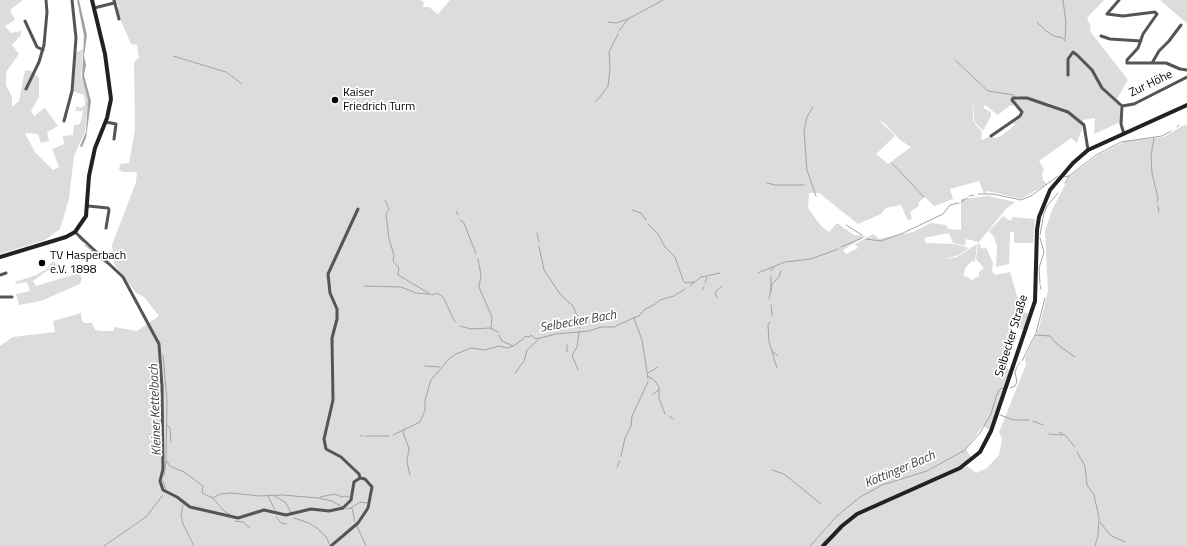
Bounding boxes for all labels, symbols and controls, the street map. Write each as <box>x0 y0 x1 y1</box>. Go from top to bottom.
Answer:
street label: Zur Höhe <box>1127 67 1175 101</box>
place label: Kaiser Friedrich Turm <box>343 86 415 114</box>
marker: Kaiser Friedrich Turm <box>330 95 340 105</box>
place label: TV Hasperbach e.V. 1898 <box>50 249 126 277</box>
marker: TV Hasperbach e.V. 1898 <box>37 258 47 268</box>
street label: Selbecker Straße <box>993 293 1031 379</box>
water label: Selbecker Bach <box>539 308 617 336</box>
water label: Kleiner Kettelbach <box>147 364 165 456</box>
water label: Köttinger Bach <box>862 448 938 492</box>

